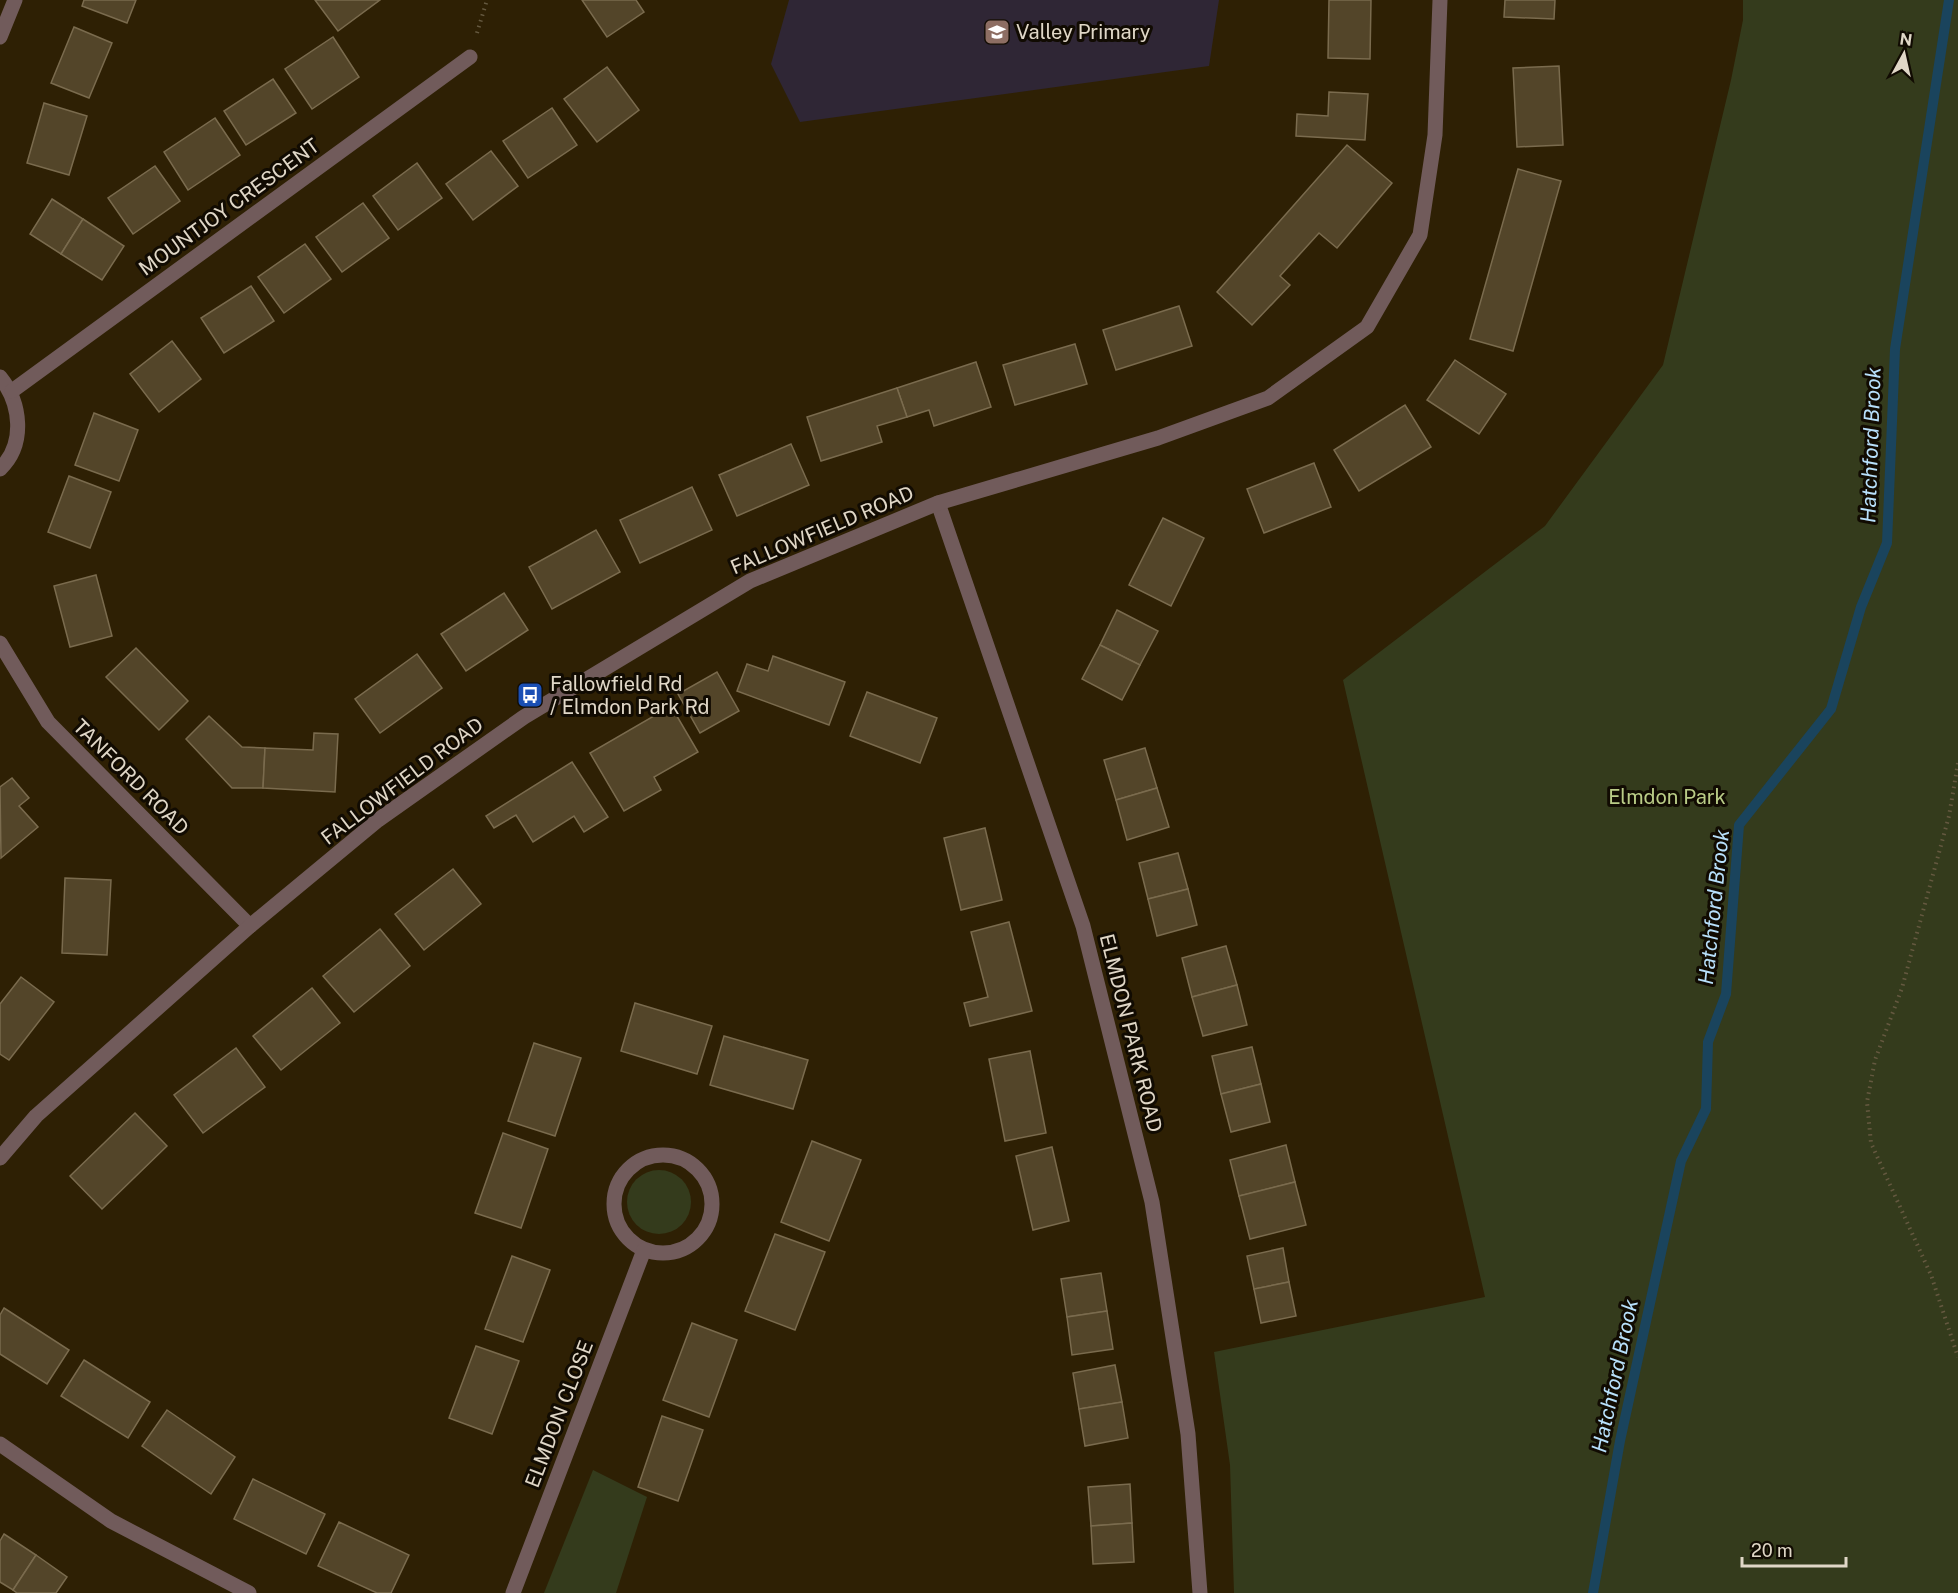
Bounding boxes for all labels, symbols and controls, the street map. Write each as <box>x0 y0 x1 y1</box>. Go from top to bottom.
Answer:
school or university icon: Valley Primary <box>982 17 1012 47</box>
place label: Valley Primary <box>1016 20 1151 44</box>
north arrow <box>1874 24 1934 84</box>
text: N <box>1898 29 1914 50</box>
street label: MOUNTJOY CRESCENT <box>134 133 324 281</box>
water label: Hatchford Brook <box>1855 366 1886 523</box>
street label: FALLOWFIELD ROAD <box>727 481 917 579</box>
place label: Fallowfield Rd / Elmdon Park Rd <box>550 672 710 719</box>
bus stop icon: Fallowfield Rd / Elmdon Park Rd <box>515 680 545 710</box>
street label: FALLOWFIELD ROAD <box>316 712 488 850</box>
street label: TANFORD ROAD <box>68 714 194 840</box>
park label: Elmdon Park <box>1608 785 1726 809</box>
water label: Hatchford Brook <box>1693 827 1734 986</box>
street label: ELMDON PARK ROAD <box>1095 931 1167 1135</box>
water label: Hatchford Brook <box>1586 1296 1643 1455</box>
street label: ELMDON CLOSE <box>520 1337 598 1491</box>
scale bar <box>1742 1530 1846 1568</box>
text: 20 m <box>1751 1540 1793 1561</box>

